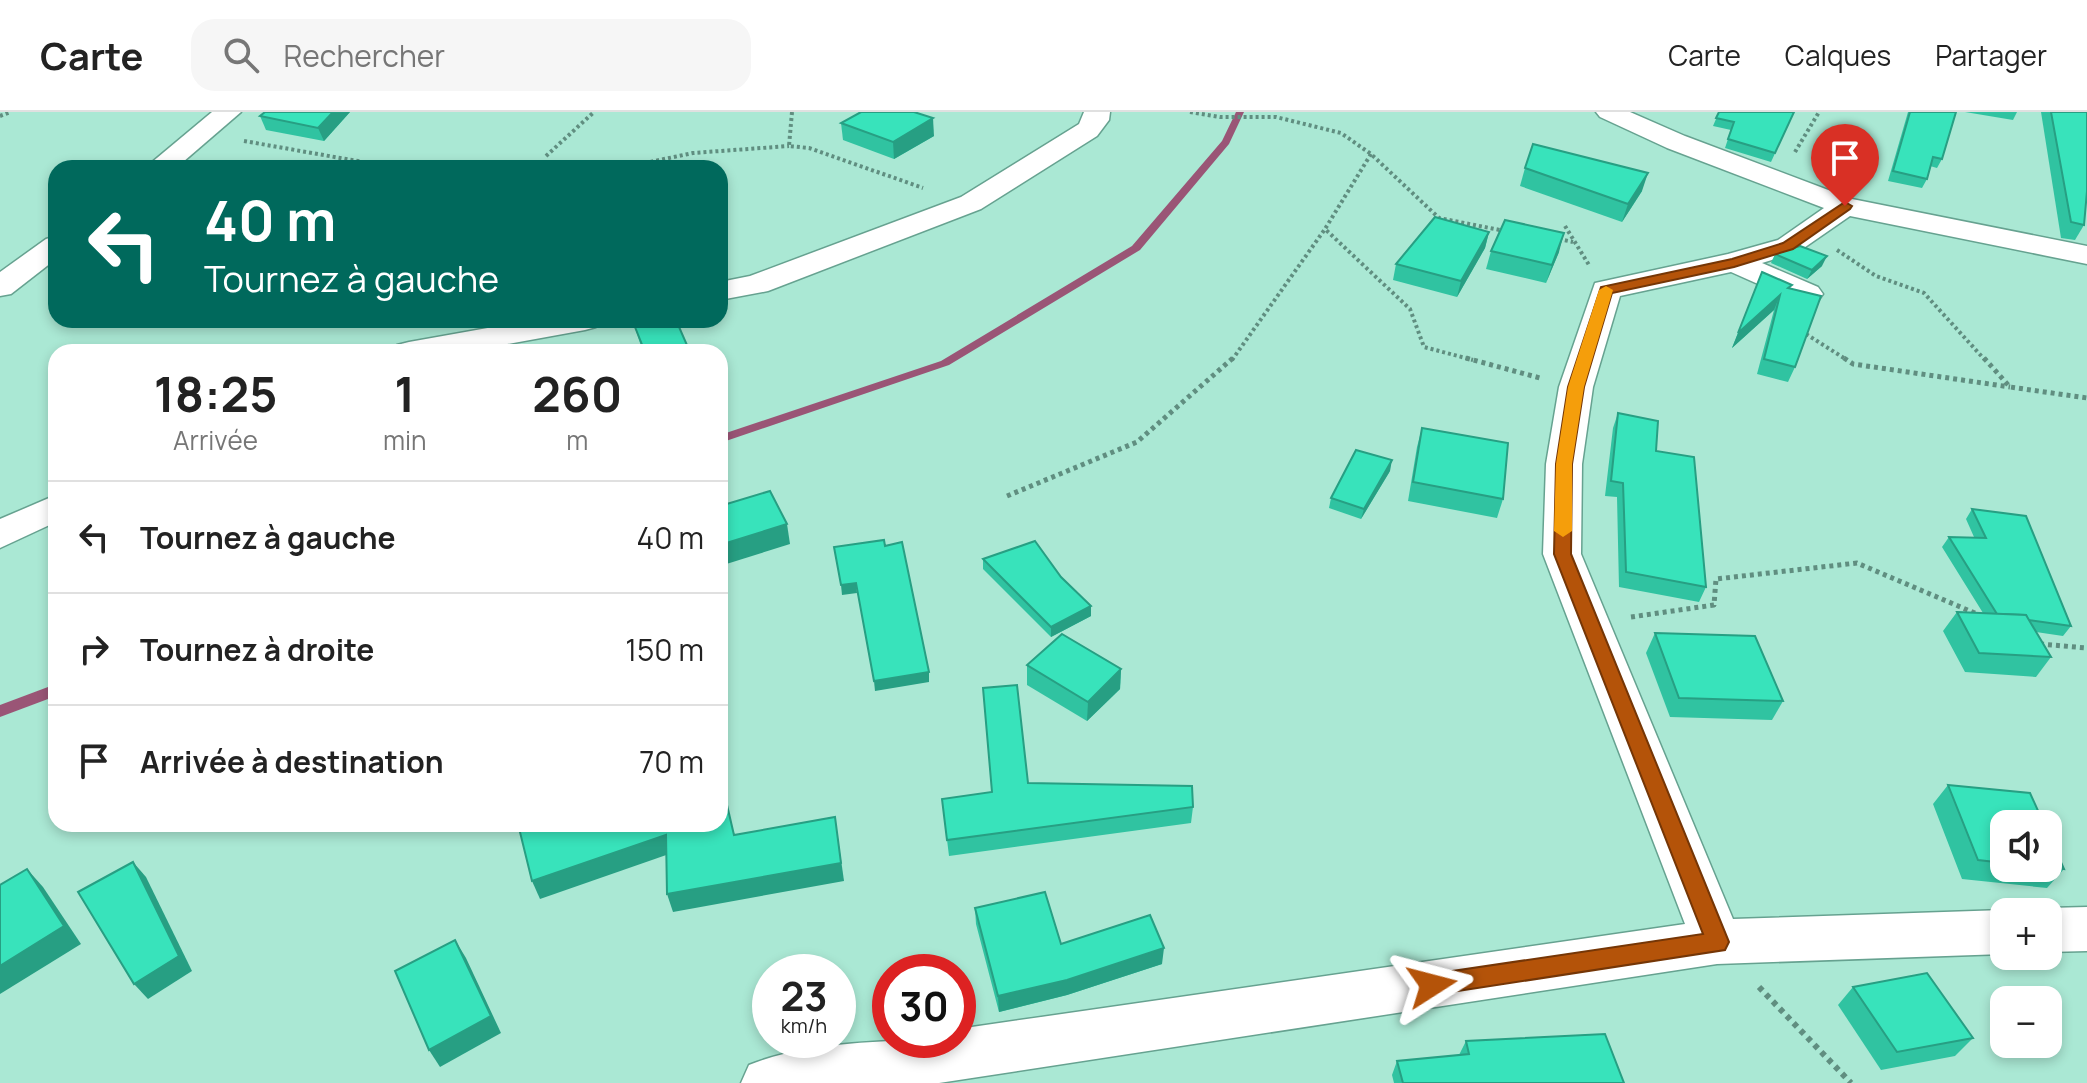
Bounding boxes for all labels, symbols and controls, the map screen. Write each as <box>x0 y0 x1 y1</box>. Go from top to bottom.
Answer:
search box <box>191 19 751 91</box>
text: Carte <box>40 29 143 81</box>
icon: search <box>219 33 263 77</box>
text: Rechercher <box>283 35 445 76</box>
text: Carte <box>1668 36 1741 74</box>
text: Calques <box>1785 36 1891 74</box>
text: Partager <box>1935 36 2047 74</box>
pin <box>1811 124 1879 206</box>
icon: arrive <box>1823 136 1867 180</box>
text: 40 m <box>204 181 336 258</box>
icon: left <box>72 192 176 296</box>
text: Tournez à gauche <box>204 254 499 303</box>
text: 18:25 <box>154 361 277 426</box>
text: 1 <box>394 361 415 426</box>
text: 260 <box>532 361 622 426</box>
text: Arrivée <box>173 422 258 458</box>
text: min <box>383 422 427 458</box>
text: m <box>566 422 588 458</box>
icon: left <box>72 515 116 559</box>
text: Tournez à gauche <box>140 517 396 558</box>
text: 40 m <box>637 517 704 558</box>
icon: right <box>72 627 116 671</box>
text: Tournez à droite <box>140 629 374 670</box>
text: 150 m <box>625 629 704 670</box>
icon: arrive <box>72 739 116 783</box>
text: Arrivée à destination <box>140 741 443 782</box>
text: 70 m <box>639 741 704 782</box>
map controls <box>1990 810 2062 1058</box>
button: sound <box>1990 810 2062 882</box>
button: + <box>1990 898 2062 970</box>
position arrow <box>1390 943 1474 1027</box>
speed limit sign: 30 <box>872 954 976 1058</box>
text: 23 <box>780 968 828 1023</box>
button: − <box>1990 986 2062 1058</box>
text: km/h <box>781 1012 827 1039</box>

